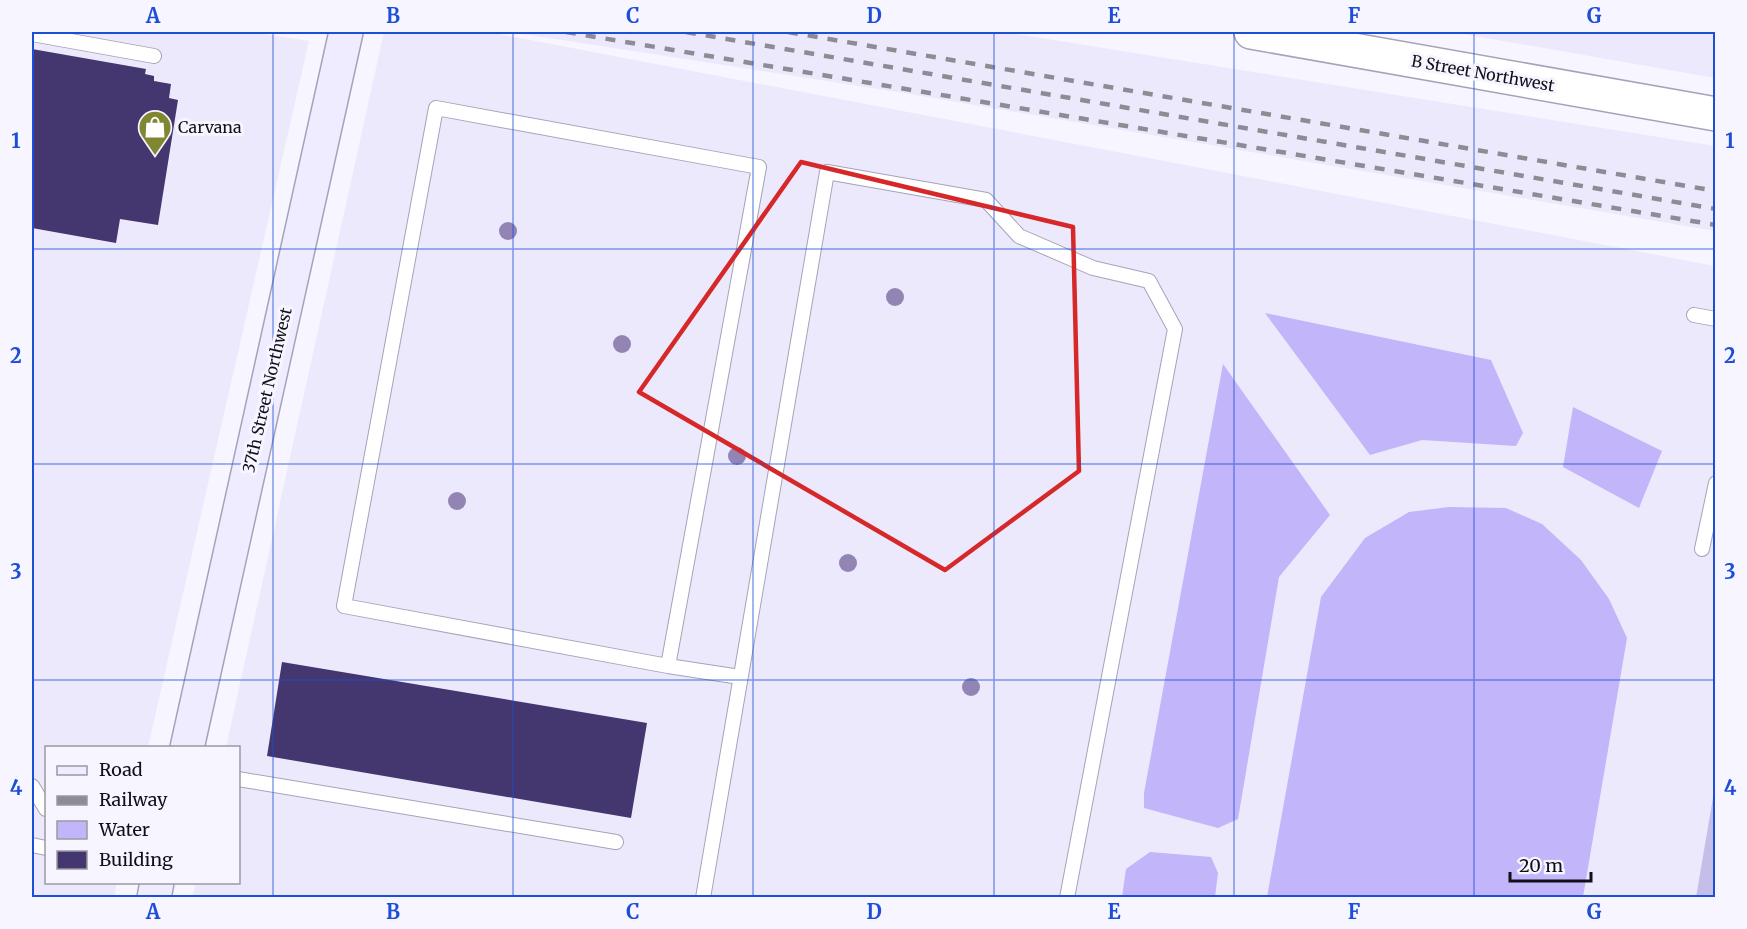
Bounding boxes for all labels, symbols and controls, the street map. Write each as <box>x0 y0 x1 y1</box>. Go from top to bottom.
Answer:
text: A <box>145 3 161 28</box>
text: B <box>386 3 400 28</box>
text: C <box>626 3 640 28</box>
text: D <box>866 3 882 28</box>
text: E <box>1107 3 1121 28</box>
text: F <box>1348 3 1361 28</box>
text: G <box>1587 3 1602 28</box>
street label: B Street Northwest <box>1410 51 1557 96</box>
shop icon: Carvana <box>137 109 173 156</box>
place label: Carvana <box>178 117 242 137</box>
text: 1 <box>11 128 21 153</box>
text: 1 <box>1725 128 1735 153</box>
street label: 37th Street Northwest <box>238 305 296 474</box>
text: 2 <box>10 343 22 368</box>
text: 2 <box>1724 343 1736 368</box>
text: 3 <box>10 559 22 584</box>
text: 3 <box>1724 559 1736 584</box>
legend <box>45 746 240 884</box>
text: Road <box>99 758 143 781</box>
text: 4 <box>10 775 23 800</box>
text: 4 <box>1724 775 1737 800</box>
text: Railway <box>99 788 168 811</box>
text: Water <box>98 818 150 841</box>
scale bar <box>1510 845 1591 883</box>
text: Building <box>99 848 173 871</box>
text: 20 m <box>1519 854 1563 877</box>
text: A <box>145 899 161 924</box>
text: B <box>386 899 400 924</box>
text: C <box>626 899 640 924</box>
text: D <box>866 899 882 924</box>
text: E <box>1107 899 1121 924</box>
text: F <box>1348 899 1361 924</box>
text: G <box>1587 899 1602 924</box>

